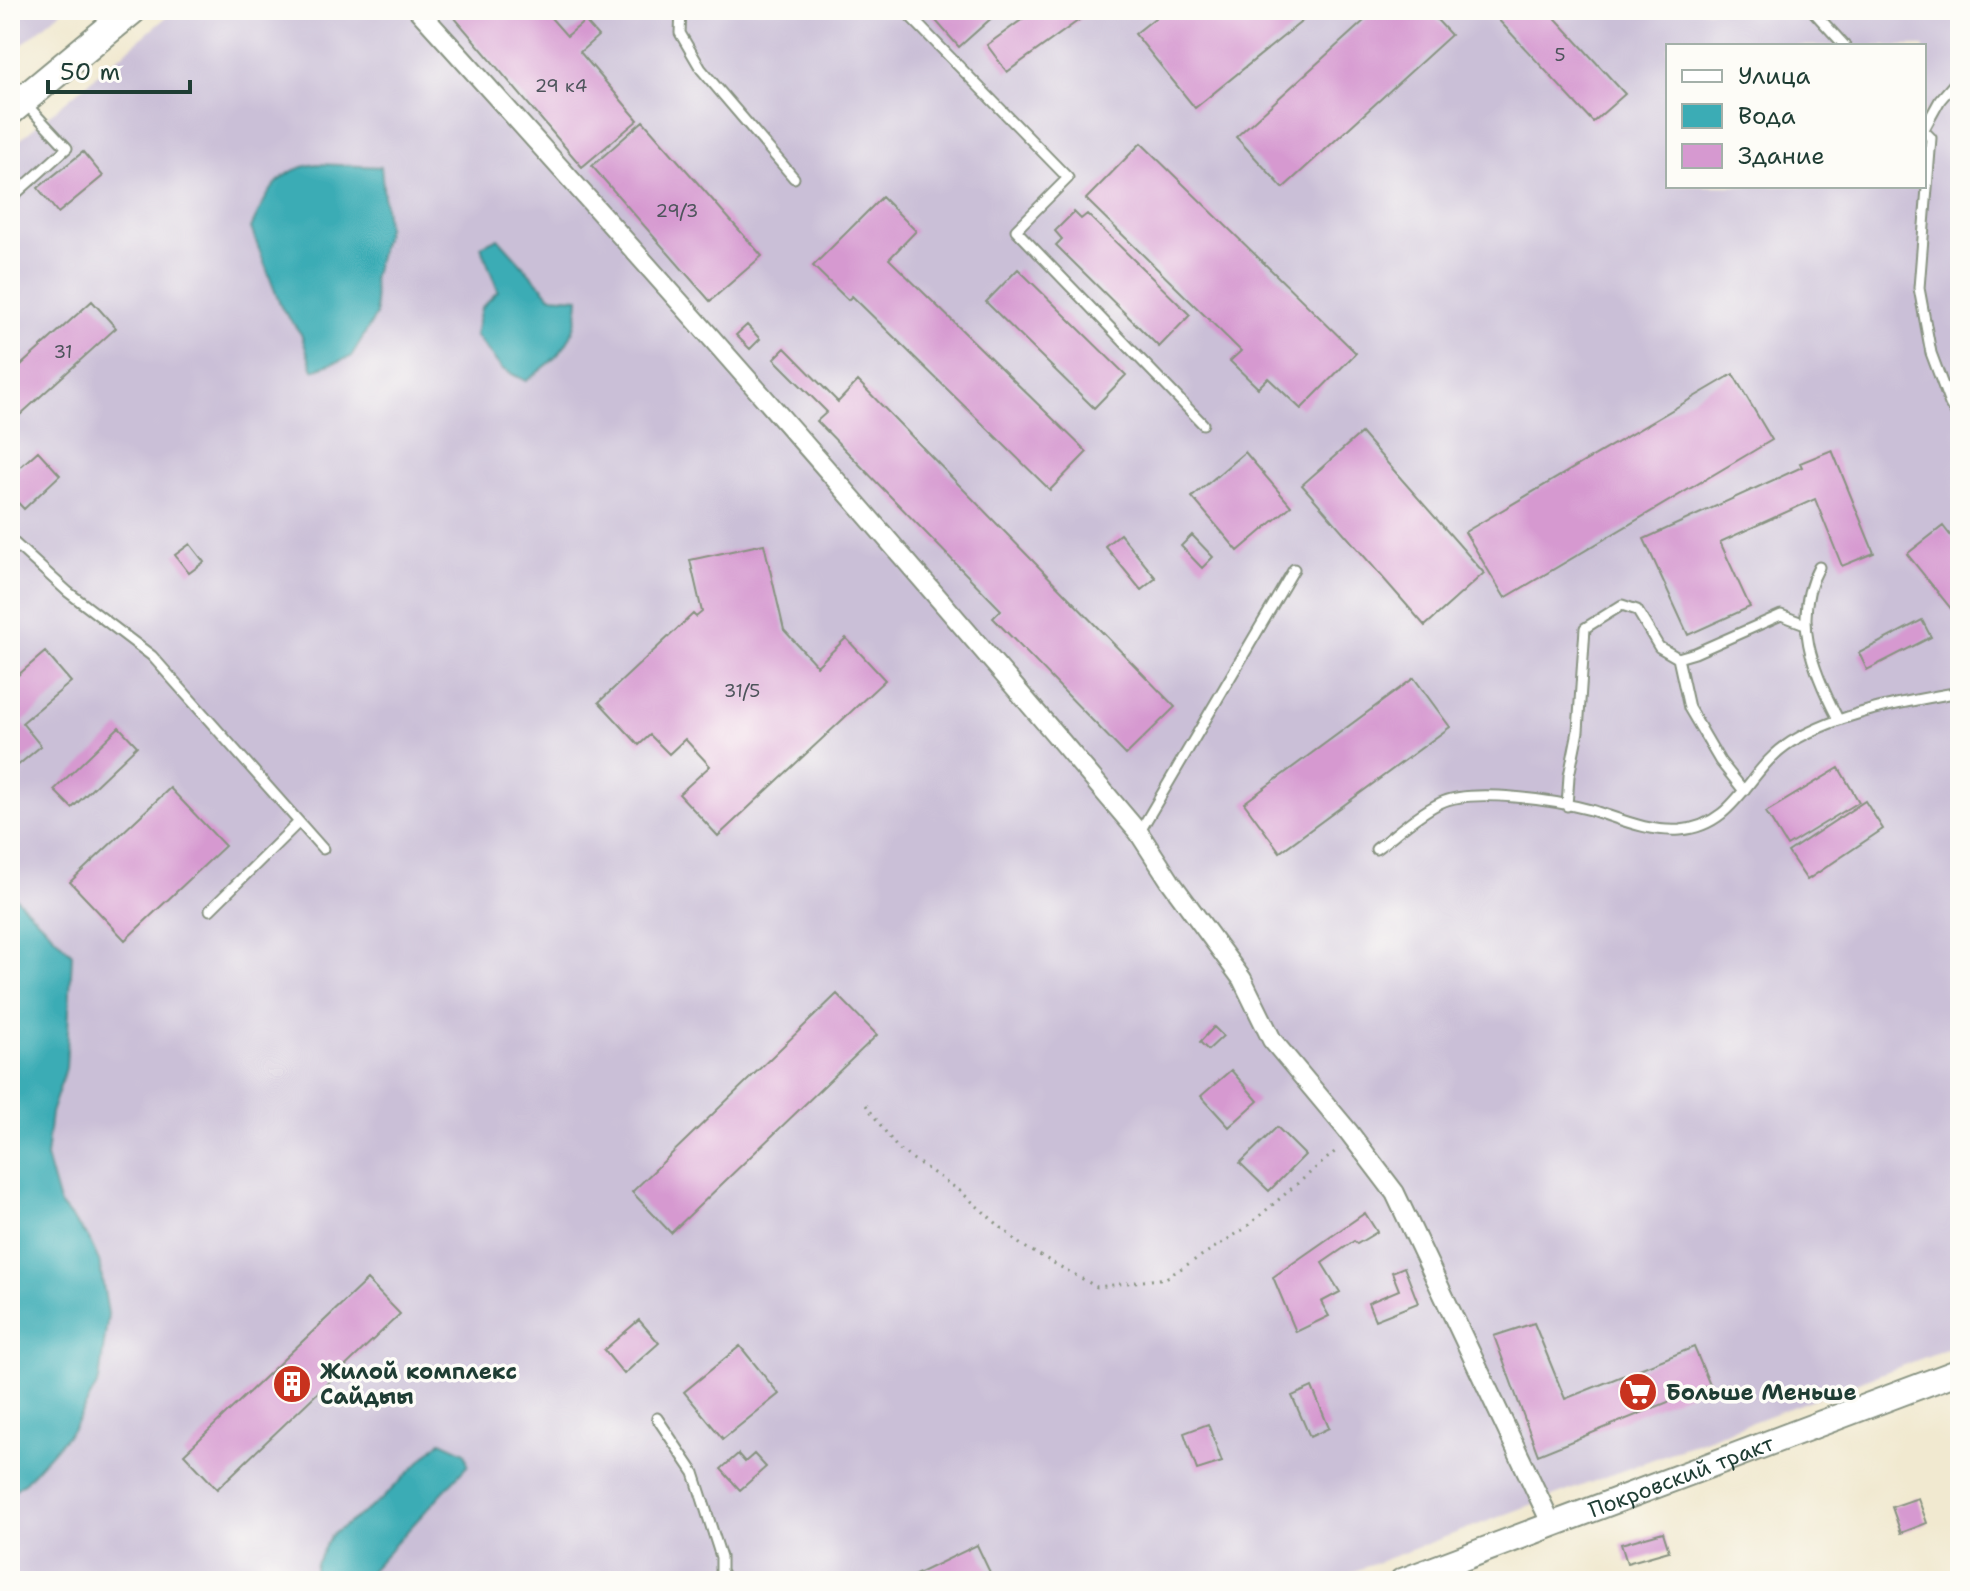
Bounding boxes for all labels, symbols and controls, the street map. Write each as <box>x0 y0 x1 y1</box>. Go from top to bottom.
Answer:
house number: 5 <box>1554 43 1566 67</box>
scale bar <box>48 44 190 94</box>
legend <box>1666 44 1926 188</box>
text: 50 m <box>60 56 120 88</box>
text: Улица <box>1738 60 1811 92</box>
house number: 29 к4 <box>535 74 587 98</box>
text: Вода <box>1738 100 1796 132</box>
text: Здание <box>1738 140 1825 172</box>
house number: 29/3 <box>656 199 698 223</box>
house number: 31 <box>53 340 73 364</box>
house number: 31/5 <box>724 679 760 703</box>
place label: Жилой комплекс Сайдыы <box>320 1357 517 1411</box>
building icon: Жилой комплекс Сайдыы <box>271 1363 313 1405</box>
supermarket icon: Больше Меньше <box>1617 1371 1659 1413</box>
place label: Больше Меньше <box>1666 1378 1857 1407</box>
street label: Покровский тракт <box>1585 1428 1778 1524</box>

